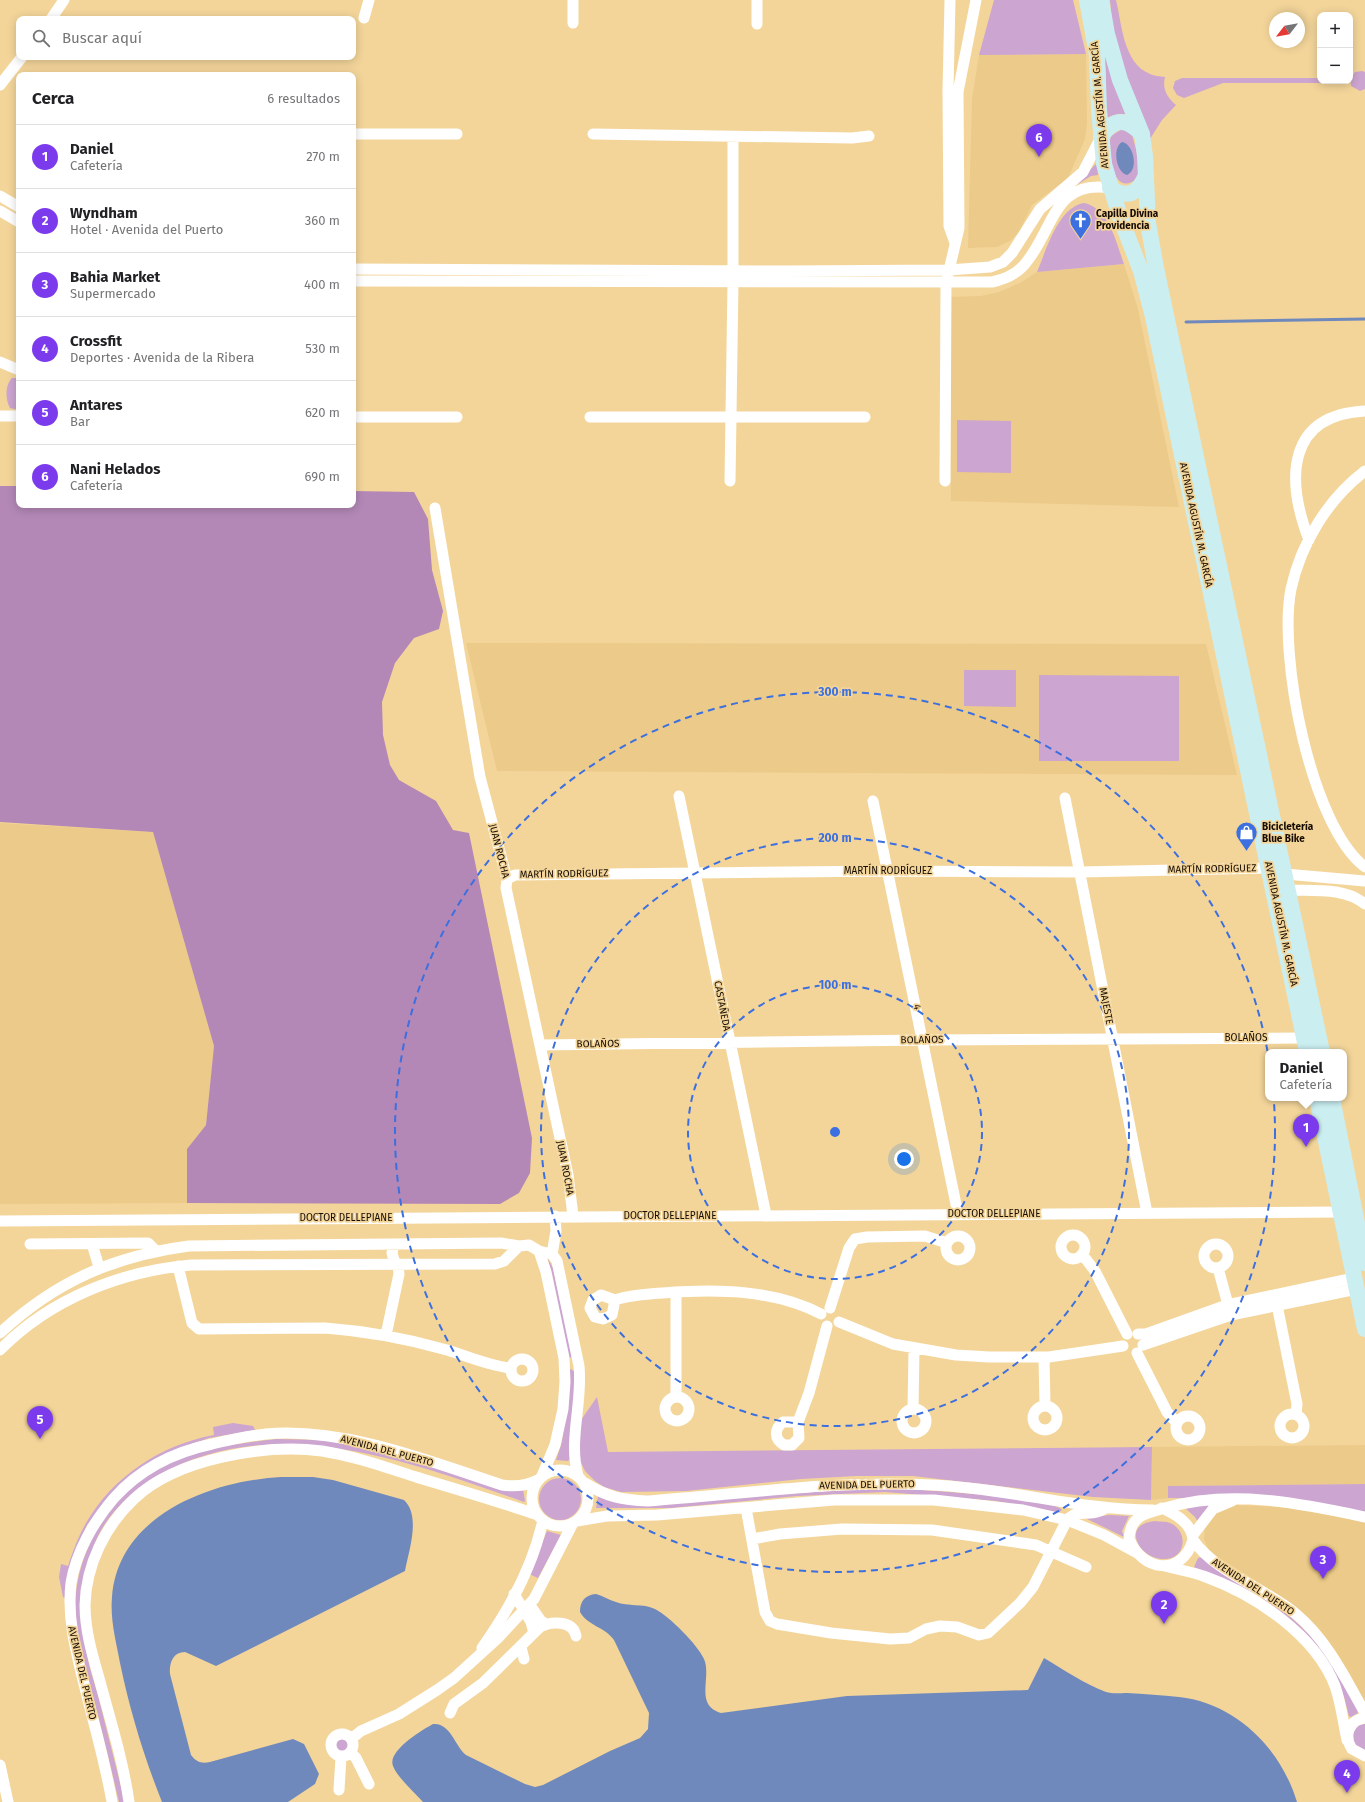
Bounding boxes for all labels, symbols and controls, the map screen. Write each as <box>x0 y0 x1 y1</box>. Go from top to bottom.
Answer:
north arrow <box>1269 12 1305 48</box>
map controls <box>1317 12 1353 84</box>
button: + <box>1317 12 1353 48</box>
search box <box>16 16 356 60</box>
icon: search <box>30 27 52 49</box>
text: Buscar aquí <box>62 29 142 47</box>
street label: AVENIDA AGUSTÍN M. GARCÍA <box>1086 41 1112 169</box>
button: − <box>1317 48 1353 84</box>
text: Cerca <box>32 88 74 109</box>
text: 6 resultados <box>267 91 340 106</box>
pin: 6 <box>1026 124 1052 157</box>
text: Daniel <box>70 140 113 158</box>
text: 1 <box>42 149 48 164</box>
text: 270 m <box>306 149 340 164</box>
text: Cafetería <box>70 158 123 173</box>
text: Wyndham <box>70 204 138 222</box>
church icon: Capilla Divina Providencia <box>1068 207 1094 240</box>
place label: Capilla Divina Providencia <box>1096 208 1159 232</box>
text: 2 <box>42 213 48 228</box>
text: 360 m <box>305 213 340 228</box>
text: Hotel · Avenida del Puerto <box>70 222 223 237</box>
text: Bahia Market <box>70 268 160 286</box>
text: 3 <box>42 277 48 292</box>
text: 400 m <box>304 277 340 292</box>
text: Supermercado <box>70 286 156 301</box>
text: Crossfit <box>70 332 122 350</box>
text: 4 <box>41 341 49 356</box>
text: 530 m <box>305 341 340 356</box>
text: Deportes · Avenida de la Ribera <box>70 350 254 365</box>
text: Antares <box>70 396 122 414</box>
text: 5 <box>42 405 48 420</box>
text: 620 m <box>305 405 340 420</box>
text: Bar <box>70 414 90 429</box>
text: Nani Helados <box>70 460 160 478</box>
street label: AVENIDA AGUSTÍN M. GARCÍA <box>1177 461 1217 589</box>
text: 6 <box>41 469 49 484</box>
text: 690 m <box>305 469 340 484</box>
text: Cafetería <box>70 478 123 493</box>
text: 300 m <box>817 685 852 699</box>
shop icon: Bicicletería Blue Bike <box>1233 820 1259 853</box>
place label: Bicicletería Blue Bike <box>1262 820 1314 845</box>
street label: JUAN ROCHA <box>486 822 512 880</box>
text: 200 m <box>818 831 852 845</box>
street label: MARTÍN RODRÍGUEZ <box>1168 860 1256 876</box>
street label: AVENIDA AGUSTÍN M. GARCÍA <box>1262 860 1302 988</box>
street label: MARTÍN RODRÍGUEZ <box>844 863 932 877</box>
street label: MARTÍN RODRÍGUEZ <box>520 865 608 881</box>
text: 100 m <box>819 978 851 992</box>
street label: CASTAÑEDA <box>711 980 734 1033</box>
street label: MAJESTE <box>1097 986 1115 1026</box>
street label: 4 <box>911 1003 924 1012</box>
street label: BOLAÑOS <box>1225 1031 1268 1044</box>
street label: BOLAÑOS <box>900 1033 944 1046</box>
street label: BOLAÑOS <box>576 1037 620 1050</box>
popup <box>1265 1049 1347 1101</box>
text: Daniel <box>1280 1059 1323 1077</box>
text: Cafetería <box>1280 1077 1332 1092</box>
pin: 1 <box>1293 1114 1319 1147</box>
centre of rings <box>828 1125 842 1139</box>
street label: JUAN ROCHA <box>554 1139 576 1197</box>
your location <box>894 1149 914 1169</box>
street label: DOCTOR DELLEPIANE <box>947 1208 1041 1220</box>
street label: DOCTOR DELLEPIANE <box>623 1210 717 1222</box>
street label: DOCTOR DELLEPIANE <box>299 1212 393 1224</box>
pin: 5 <box>27 1406 53 1439</box>
street label: AVENIDA DEL PUERTO <box>339 1433 435 1469</box>
street label: AVENIDA DEL PUERTO <box>819 1478 915 1492</box>
pin: 3 <box>1310 1546 1336 1579</box>
street label: AVENIDA DEL PUERTO <box>1210 1556 1297 1618</box>
pin: 2 <box>1151 1591 1177 1624</box>
street label: AVENIDA DEL PUERTO <box>65 1625 99 1721</box>
pin: 4 <box>1334 1760 1360 1793</box>

